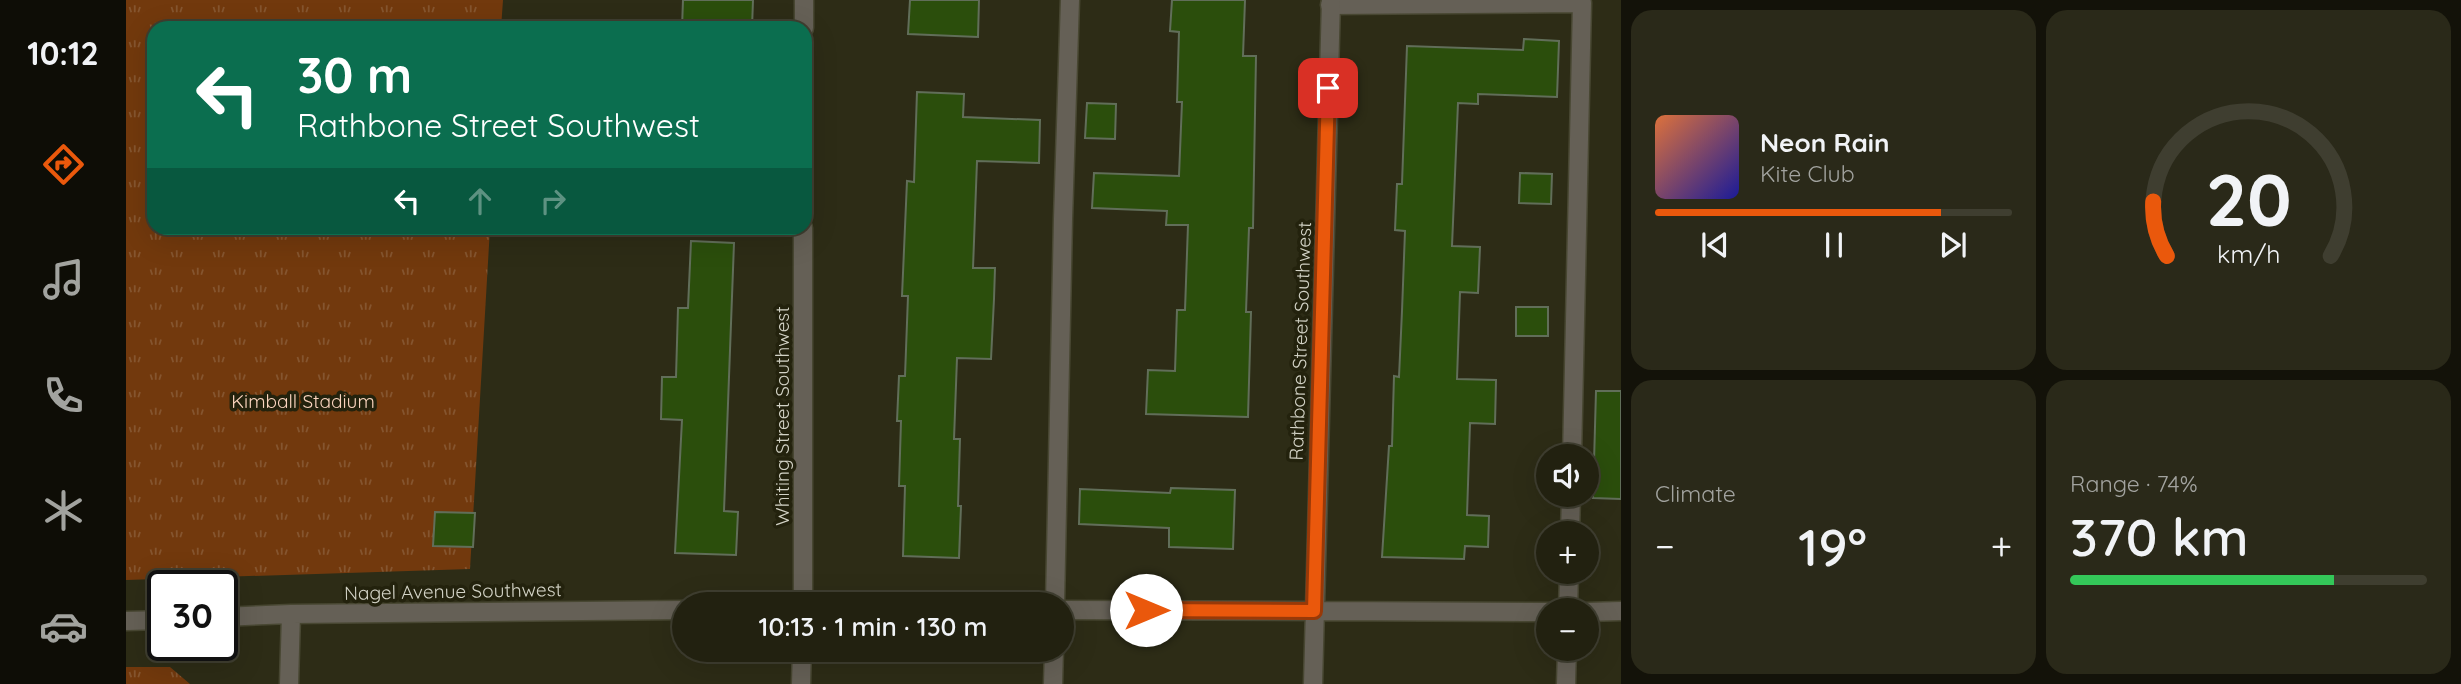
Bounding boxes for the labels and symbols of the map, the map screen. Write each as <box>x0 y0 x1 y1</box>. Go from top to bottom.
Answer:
pin <box>1298 58 1358 118</box>
street label: Rathbone Street Southwest <box>1284 221 1316 461</box>
street label: Whiting Street Southwest <box>770 306 794 526</box>
park label: Kimball Stadium <box>231 389 375 413</box>
speed limit sign: 30 <box>147 570 238 661</box>
position arrow <box>1109 573 1183 647</box>
street label: Nagel Avenue Southwest <box>344 577 562 605</box>

